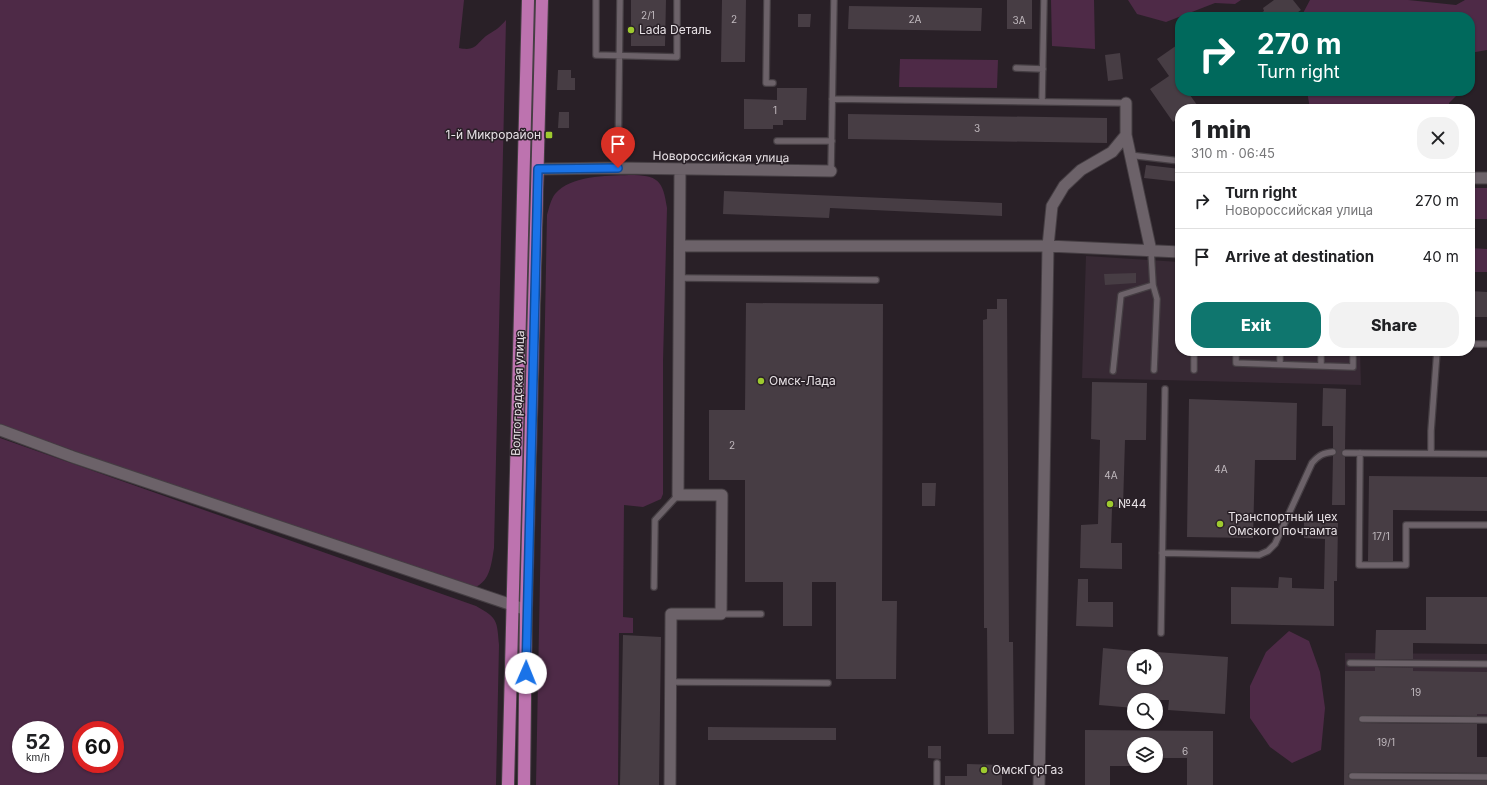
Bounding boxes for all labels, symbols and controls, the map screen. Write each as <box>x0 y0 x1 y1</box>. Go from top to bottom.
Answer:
house number: 2/1 <box>641 9 655 21</box>
house number: 2 <box>731 13 737 25</box>
house number: 2А <box>909 13 922 25</box>
house number: 3А <box>1012 14 1026 26</box>
place label: Lada Dеталь <box>639 22 712 37</box>
marker: Lada Dеталь <box>626 25 636 35</box>
text: 270 m <box>1257 27 1342 61</box>
icon: right <box>1191 28 1243 80</box>
text: Turn right <box>1257 61 1340 82</box>
house number: 1 <box>773 104 777 116</box>
text: 1 min <box>1191 115 1251 144</box>
button: close <box>1417 117 1459 159</box>
house number: 3 <box>974 122 980 134</box>
place label: 1-й Микрорайон <box>446 127 541 142</box>
pin <box>601 127 635 168</box>
marker: 1-й Микрорайон <box>544 130 554 140</box>
icon: arrive <box>607 133 629 155</box>
text: 310 m · 06:45 <box>1191 145 1275 161</box>
street label: Новороссийская улица <box>653 148 790 165</box>
text: Turn right <box>1225 183 1297 202</box>
icon: right <box>1191 190 1213 212</box>
text: 270 m <box>1415 191 1459 210</box>
text: Новороссийская улица <box>1225 202 1373 218</box>
icon: arrive <box>1191 246 1213 268</box>
text: Arrive at destination <box>1225 247 1374 266</box>
text: 40 m <box>1422 247 1459 266</box>
button: Exit <box>1191 302 1321 348</box>
button: Share <box>1329 302 1459 348</box>
street label: Волгоградская улица <box>508 330 527 456</box>
place label: Омск-Лада <box>769 373 836 388</box>
marker: Омск-Лада <box>756 376 766 386</box>
house number: 2 <box>729 439 735 451</box>
house number: 4А <box>1214 463 1228 475</box>
house number: 4А <box>1104 469 1118 481</box>
place label: №44 <box>1118 496 1147 511</box>
marker: №44 <box>1105 499 1115 509</box>
place label: Транспортный цех Омского почтамта <box>1228 509 1338 538</box>
marker: Транспортный цех Омского почтамта <box>1215 519 1225 529</box>
house number: 17/1 <box>1372 530 1390 542</box>
map controls <box>1127 649 1163 773</box>
button: sound <box>1127 649 1163 685</box>
position arrow <box>505 652 547 694</box>
house number: 19 <box>1411 686 1421 698</box>
button: search <box>1127 693 1163 729</box>
speed limit sign: 60 <box>72 721 124 773</box>
text: 52 <box>25 730 51 754</box>
house number: 19/1 <box>1377 736 1395 748</box>
button: layers <box>1127 737 1163 773</box>
house number: 6 <box>1182 745 1188 757</box>
text: km/h <box>26 751 50 763</box>
place label: ОмскГорГаз <box>992 762 1063 777</box>
marker: ОмскГорГаз <box>979 765 989 775</box>

